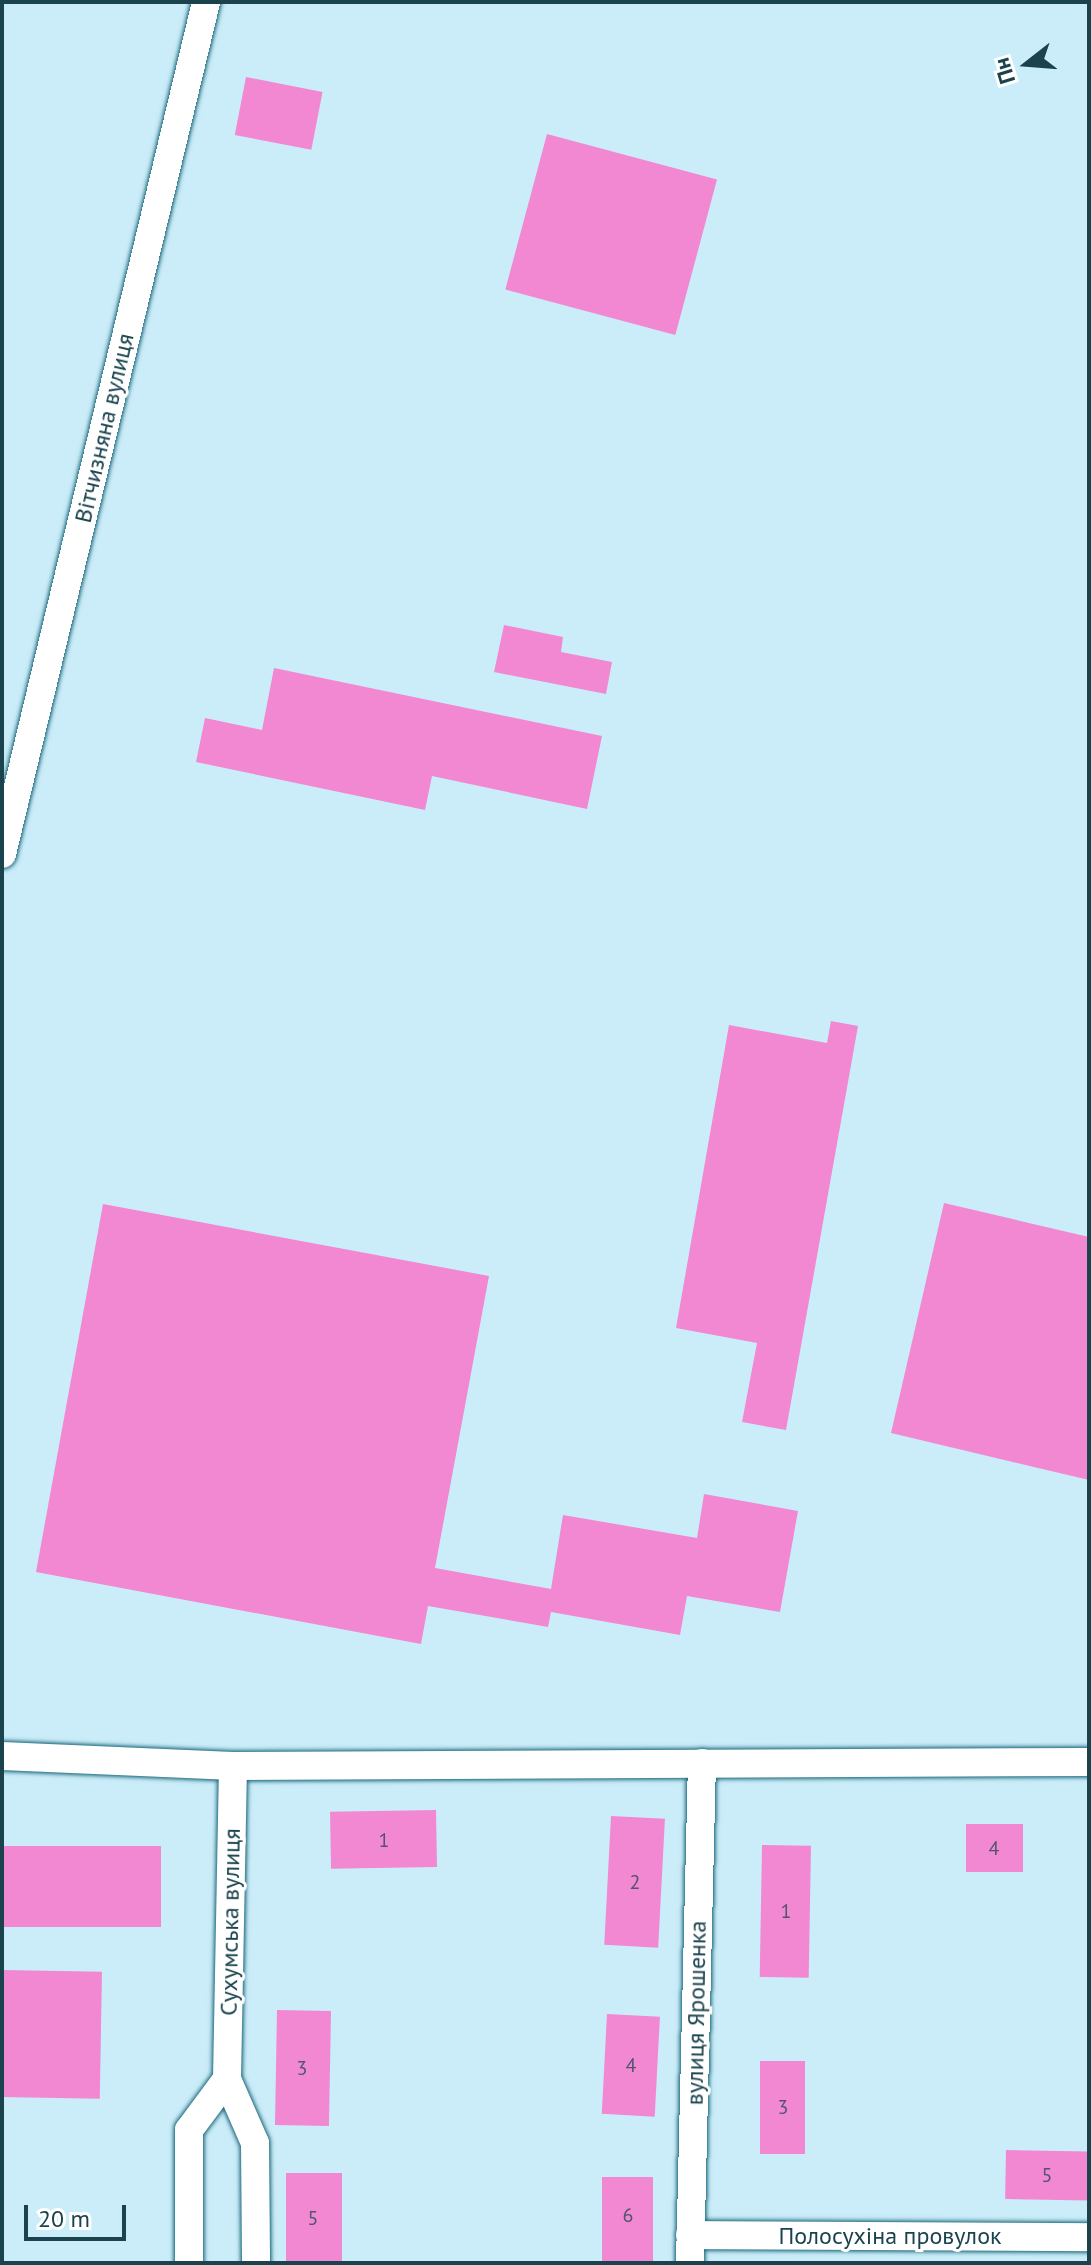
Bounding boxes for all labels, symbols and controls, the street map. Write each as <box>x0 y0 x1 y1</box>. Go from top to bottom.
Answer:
north arrow <box>987 24 1067 104</box>
text: Пн <box>987 55 1021 87</box>
street label: Вітчизняна вулиця <box>68 330 140 526</box>
street label: Сухумська вулиця <box>214 1828 246 2016</box>
house number: 1 <box>379 1828 389 1852</box>
house number: 4 <box>989 1836 999 1860</box>
house number: 2 <box>630 1870 640 1894</box>
house number: 1 <box>781 1899 791 1923</box>
street label: вулиця Ярошенка <box>680 1920 712 2106</box>
house number: 4 <box>626 2053 636 2077</box>
house number: 3 <box>297 2056 307 2080</box>
house number: 3 <box>778 2095 788 2119</box>
house number: 5 <box>1042 2163 1052 2187</box>
scale bar <box>28 2189 130 2239</box>
text: 20 m <box>38 2203 90 2234</box>
house number: 6 <box>623 2203 633 2227</box>
house number: 5 <box>308 2206 318 2230</box>
street label: Полосухіна провулок <box>779 2222 1001 2250</box>

